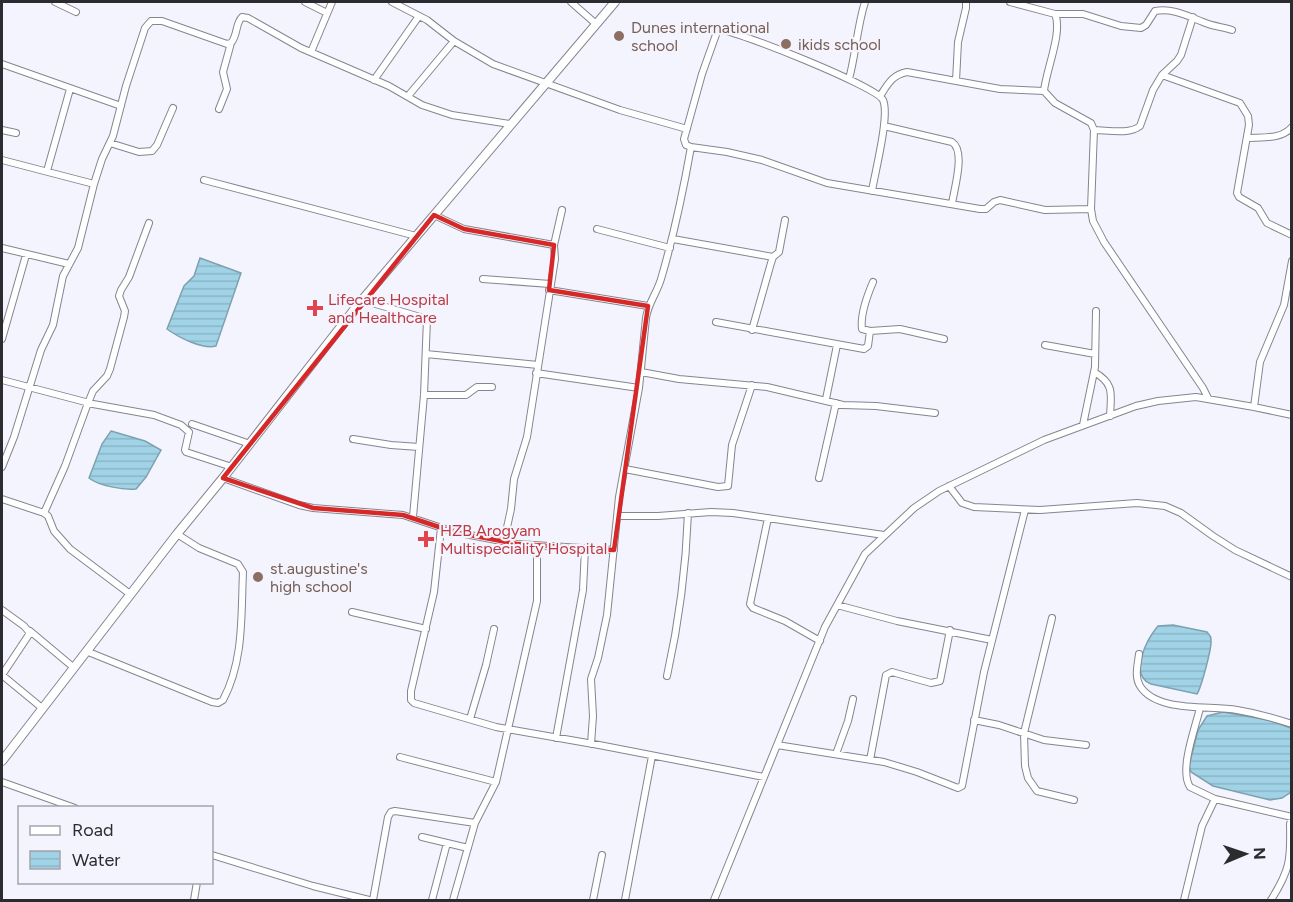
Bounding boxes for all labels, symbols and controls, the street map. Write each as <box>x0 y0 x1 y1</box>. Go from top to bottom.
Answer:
place label: Dunes international school <box>631 18 770 55</box>
marker: Dunes international school <box>612 29 626 43</box>
place label: ikids school <box>798 35 881 54</box>
marker: ikids school <box>779 37 793 51</box>
place label: Lifecare Hospital and Healthcare <box>328 290 449 327</box>
marker: Lifecare Hospital and Healthcare <box>306 299 324 317</box>
place label: HZB Arogyam Multispeciality Hospital <box>440 521 607 558</box>
marker: HZB Arogyam Multispeciality Hospital <box>417 530 435 548</box>
place label: st.augustine's high school <box>270 559 368 596</box>
marker: st.augustine's high school <box>251 570 265 584</box>
legend <box>18 806 213 884</box>
text: Road <box>72 819 113 841</box>
north arrow <box>1215 824 1275 884</box>
text: N <box>1250 847 1269 860</box>
text: Water <box>72 849 120 871</box>

